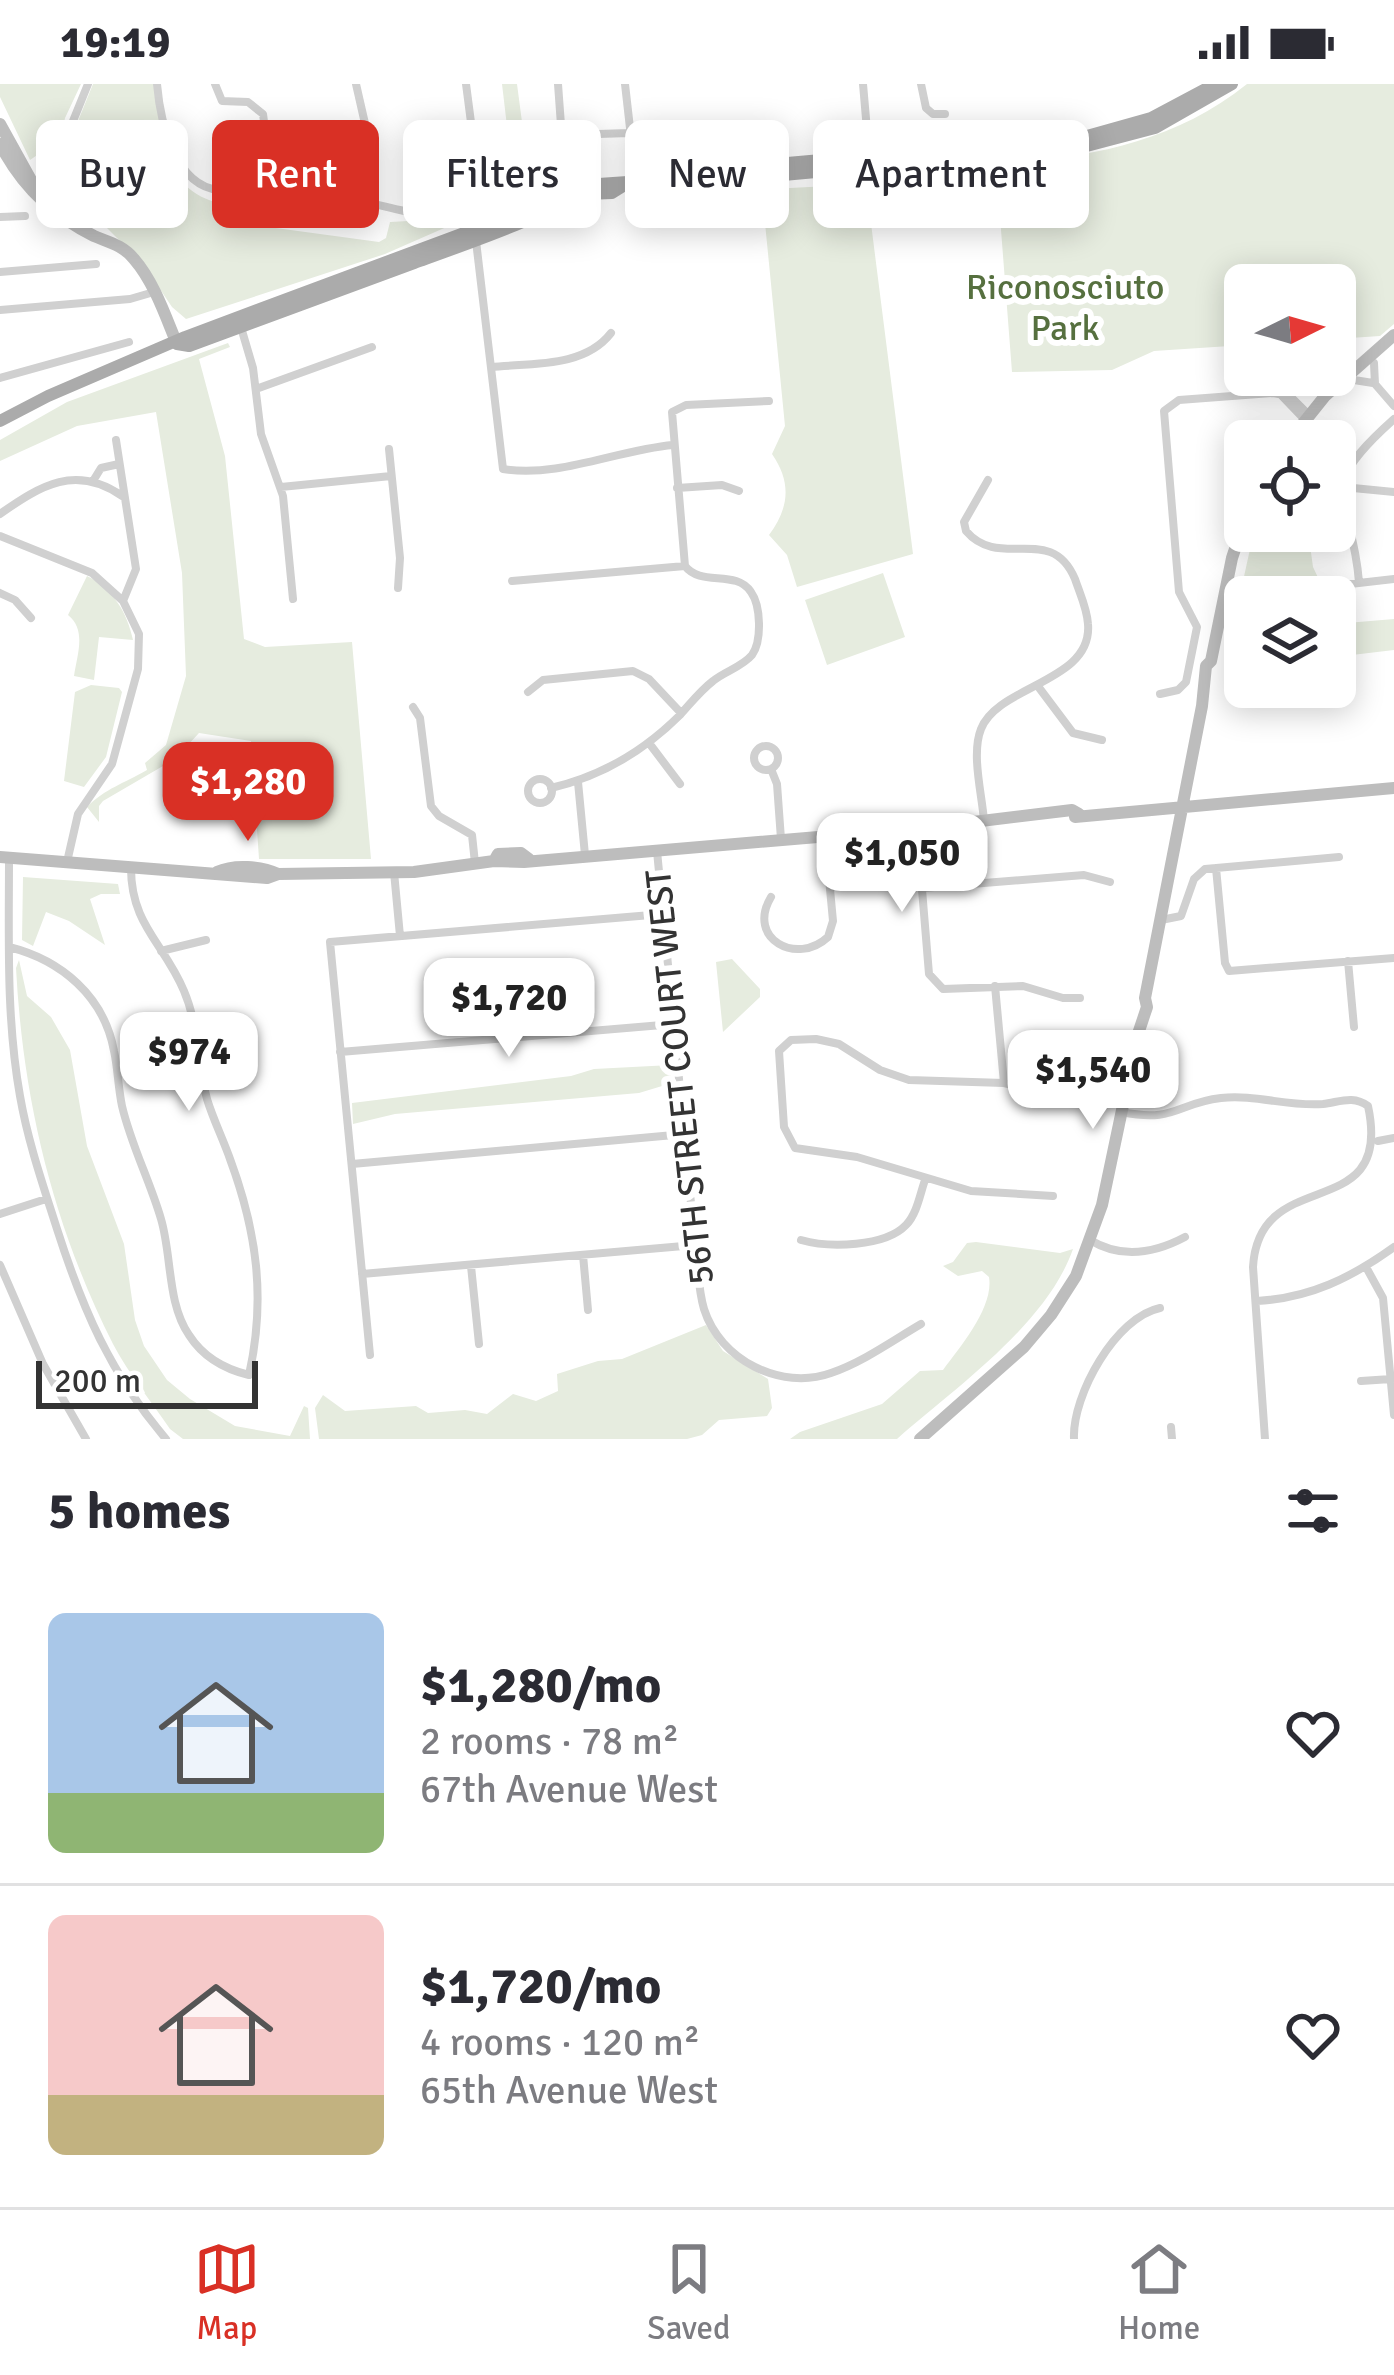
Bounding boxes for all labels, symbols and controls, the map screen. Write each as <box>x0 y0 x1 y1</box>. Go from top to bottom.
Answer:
text: 19:19 <box>60 15 170 70</box>
chip: Buy <box>36 120 188 228</box>
chip: Rent <box>212 120 379 228</box>
chip: Filters <box>403 120 601 228</box>
chip: New <box>625 120 789 228</box>
chip: Apartment <box>813 120 1089 228</box>
north arrow <box>1224 264 1356 396</box>
map controls <box>1224 264 1356 708</box>
park label: Riconosciuto Park <box>966 265 1164 351</box>
button: locate <box>1224 420 1356 552</box>
button: layers <box>1224 576 1356 708</box>
pin: $1,280 <box>150 742 346 844</box>
text: $1,280 <box>190 757 306 805</box>
pin: $1,050 <box>804 813 1000 915</box>
text: $1,050 <box>844 828 960 876</box>
street label: 56TH STREET COURT WEST <box>636 867 724 1287</box>
pin: $1,720 <box>411 958 607 1060</box>
text: $1,720 <box>451 973 567 1021</box>
pin: $974 <box>118 1012 260 1114</box>
text: $974 <box>147 1027 231 1075</box>
pin: $1,540 <box>995 1030 1191 1132</box>
text: $1,540 <box>1035 1045 1151 1093</box>
scale bar <box>36 1355 258 1408</box>
text: 200 m <box>54 1361 141 1402</box>
icon: filters <box>1280 1478 1346 1544</box>
text: 5 homes <box>48 1480 230 1543</box>
text: $1,280/mo <box>420 1654 661 1717</box>
icon: home <box>144 1661 288 1805</box>
icon: heart <box>1280 1700 1346 1766</box>
text: 2 rooms · 78 m² <box>420 1717 679 1765</box>
text: 67th Avenue West <box>420 1765 718 1813</box>
text: $1,720/mo <box>420 1955 661 2018</box>
icon: home <box>144 1963 288 2107</box>
icon: heart <box>1280 2002 1346 2068</box>
text: 4 rooms · 120 m² <box>420 2018 700 2066</box>
text: 65th Avenue West <box>420 2066 718 2114</box>
tab: Map <box>194 2236 260 2349</box>
tab: Saved <box>647 2236 730 2349</box>
tab: Home <box>1118 2236 1200 2349</box>

